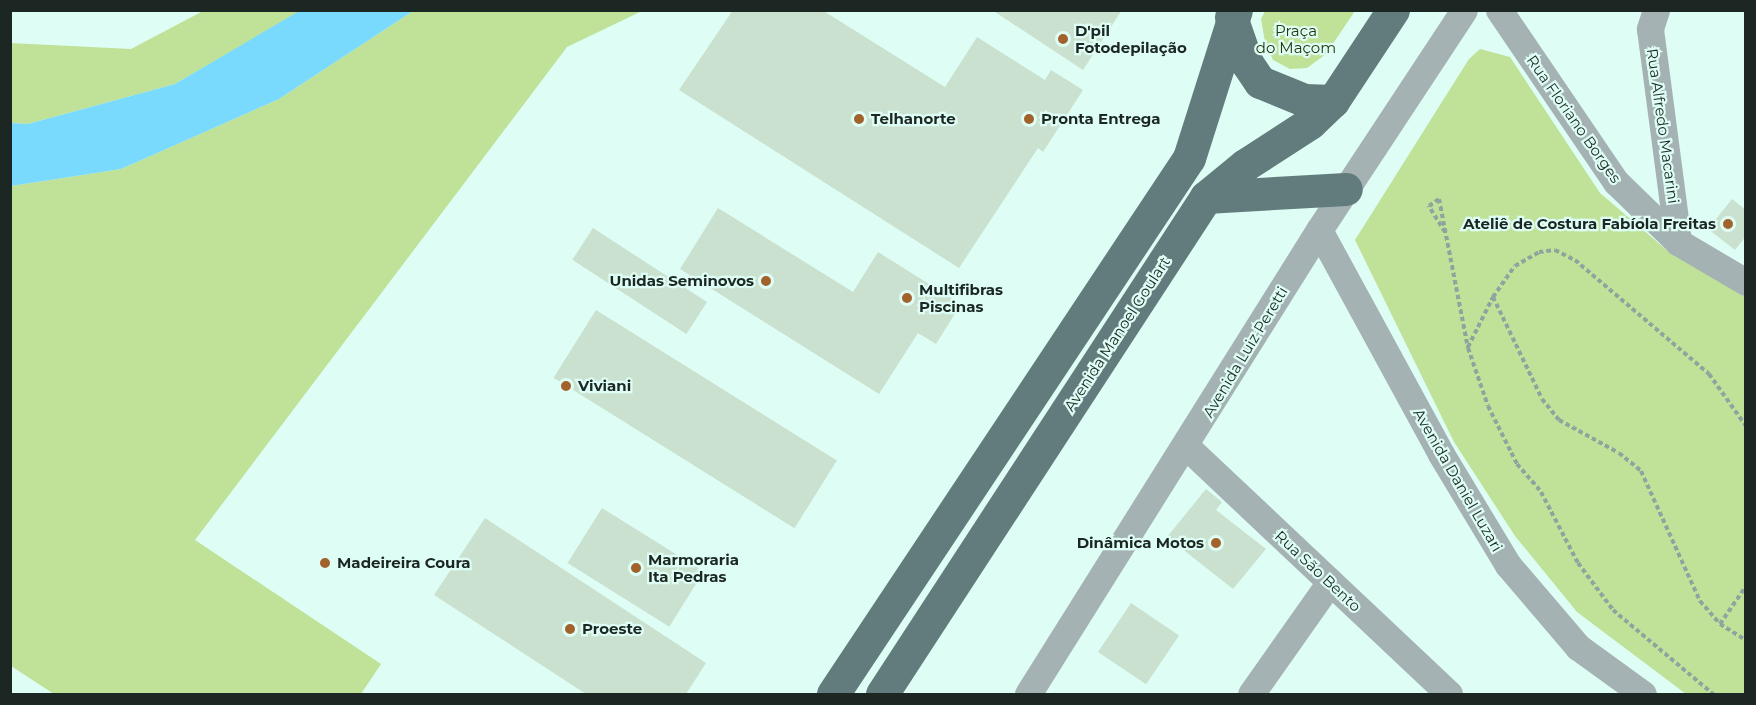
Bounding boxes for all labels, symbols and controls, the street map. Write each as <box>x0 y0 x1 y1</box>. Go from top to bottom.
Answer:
place label: D'pil Fotodepilação <box>1075 21 1187 56</box>
park label: Praça do Maçom <box>1256 21 1336 56</box>
marker: D'pil Fotodepilação <box>1056 32 1070 46</box>
street label: Rua Alfredo Macarini <box>1643 47 1683 205</box>
street label: Rua Floriano Borges <box>1523 52 1625 186</box>
place label: Telhanorte <box>871 110 956 128</box>
place label: Pronta Entrega <box>1041 110 1161 128</box>
marker: Telhanorte <box>852 112 866 126</box>
marker: Pronta Entrega <box>1022 112 1036 126</box>
place label: Ateliê de Costura Fabíola Freitas <box>1463 215 1716 233</box>
marker: Ateliê de Costura Fabíola Freitas <box>1721 217 1735 231</box>
street label: Avenida Manoel Goulart <box>1060 253 1174 415</box>
place label: Unidas Seminovos <box>610 272 754 290</box>
marker: Unidas Seminovos <box>759 274 773 288</box>
place label: Multifibras Piscinas <box>919 280 1003 315</box>
street label: Avenida Luiz Peretti <box>1199 283 1291 421</box>
marker: Multifibras Piscinas <box>900 291 914 305</box>
place label: Viviani <box>578 377 631 395</box>
marker: Viviani <box>559 379 573 393</box>
street label: Avenida Daniel Luzari <box>1410 405 1506 555</box>
street label: Rua São Bento <box>1271 527 1365 615</box>
place label: Dinâmica Motos <box>1077 534 1204 552</box>
marker: Dinâmica Motos <box>1209 536 1223 550</box>
place label: Marmoraria Ita Pedras <box>648 550 739 585</box>
place label: Madeireira Coura <box>337 554 471 572</box>
marker: Madeireira Coura <box>318 556 332 570</box>
marker: Marmoraria Ita Pedras <box>629 561 643 575</box>
place label: Proeste <box>582 620 642 638</box>
marker: Proeste <box>563 622 577 636</box>

